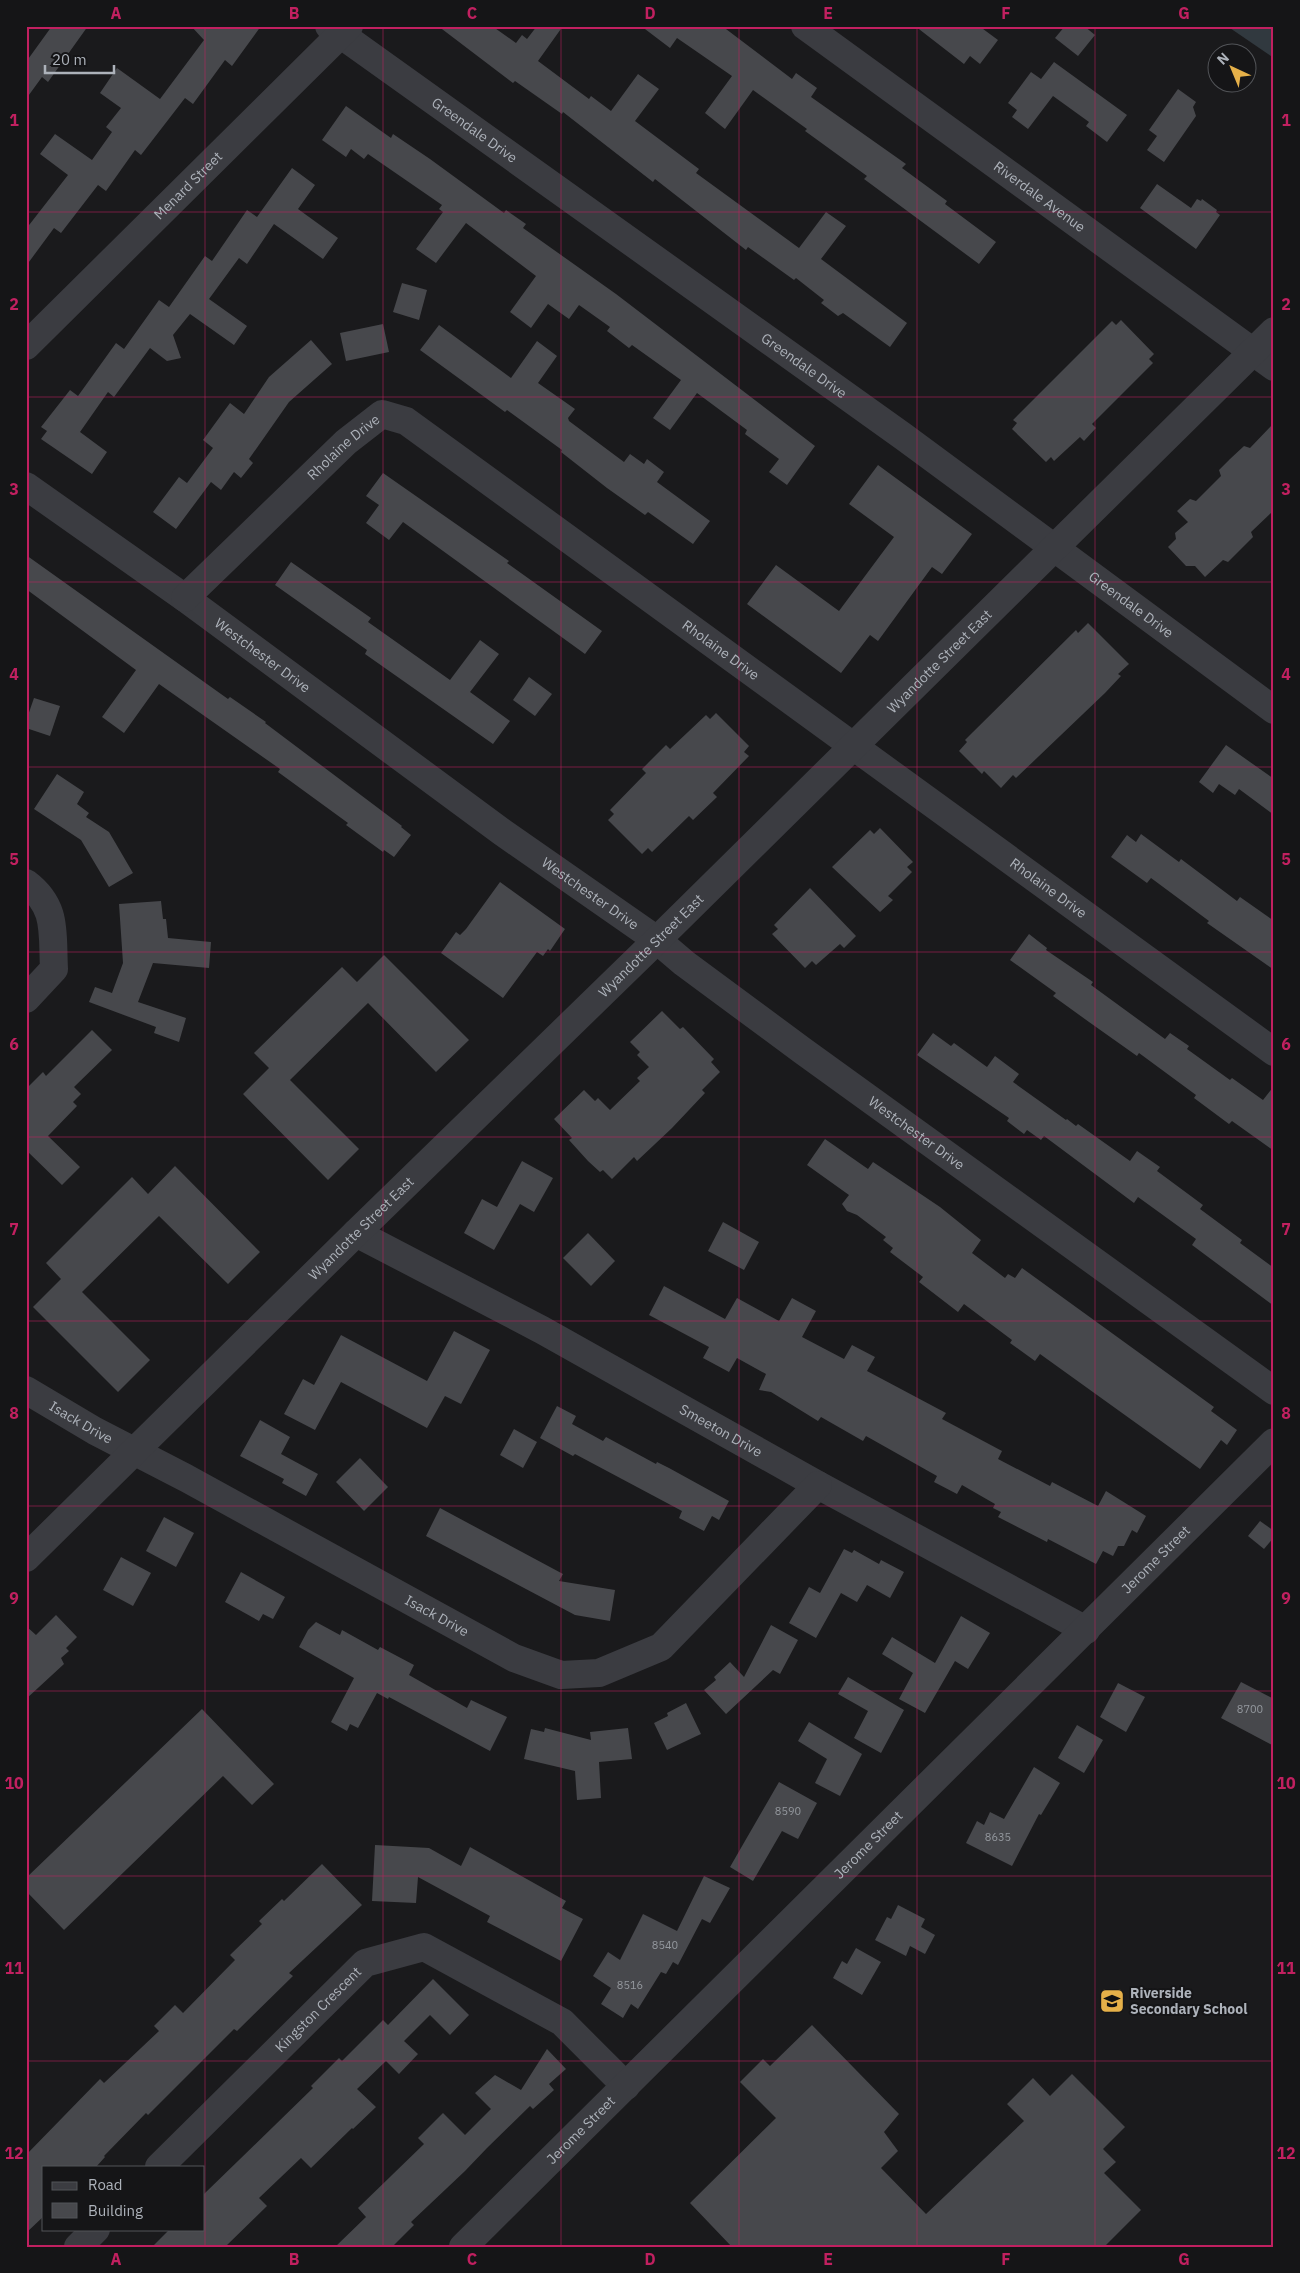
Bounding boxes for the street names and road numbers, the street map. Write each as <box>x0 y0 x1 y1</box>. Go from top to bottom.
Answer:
street label: Greendale Drive <box>428 93 521 167</box>
street label: Menard Street <box>150 148 226 223</box>
street label: Riverdale Avenue <box>990 157 1089 236</box>
street label: Greendale Drive <box>758 329 851 402</box>
street label: Rholaine Drive <box>303 410 384 484</box>
street label: Greendale Drive <box>1085 567 1177 642</box>
street label: Wyandotte Street East <box>883 606 996 717</box>
street label: Westchester Drive <box>211 614 314 697</box>
street label: Rholaine Drive <box>679 616 763 684</box>
street label: Westchester Drive <box>538 853 643 934</box>
street label: Rholaine Drive <box>1006 854 1091 922</box>
street label: Wyandotte Street East <box>595 890 707 1001</box>
street label: Westchester Drive <box>865 1092 969 1174</box>
street label: Wyandotte Street East <box>305 1173 418 1284</box>
street label: Isack Drive <box>46 1397 116 1448</box>
street label: Smeeton Drive <box>676 1400 766 1461</box>
street label: Jerome Street <box>1118 1521 1194 1597</box>
street label: Isack Drive <box>402 1591 472 1641</box>
street label: Jerome Street <box>830 1807 906 1883</box>
street label: Kingston Crescent <box>271 1963 365 2056</box>
street label: Jerome Street <box>543 2092 619 2168</box>

